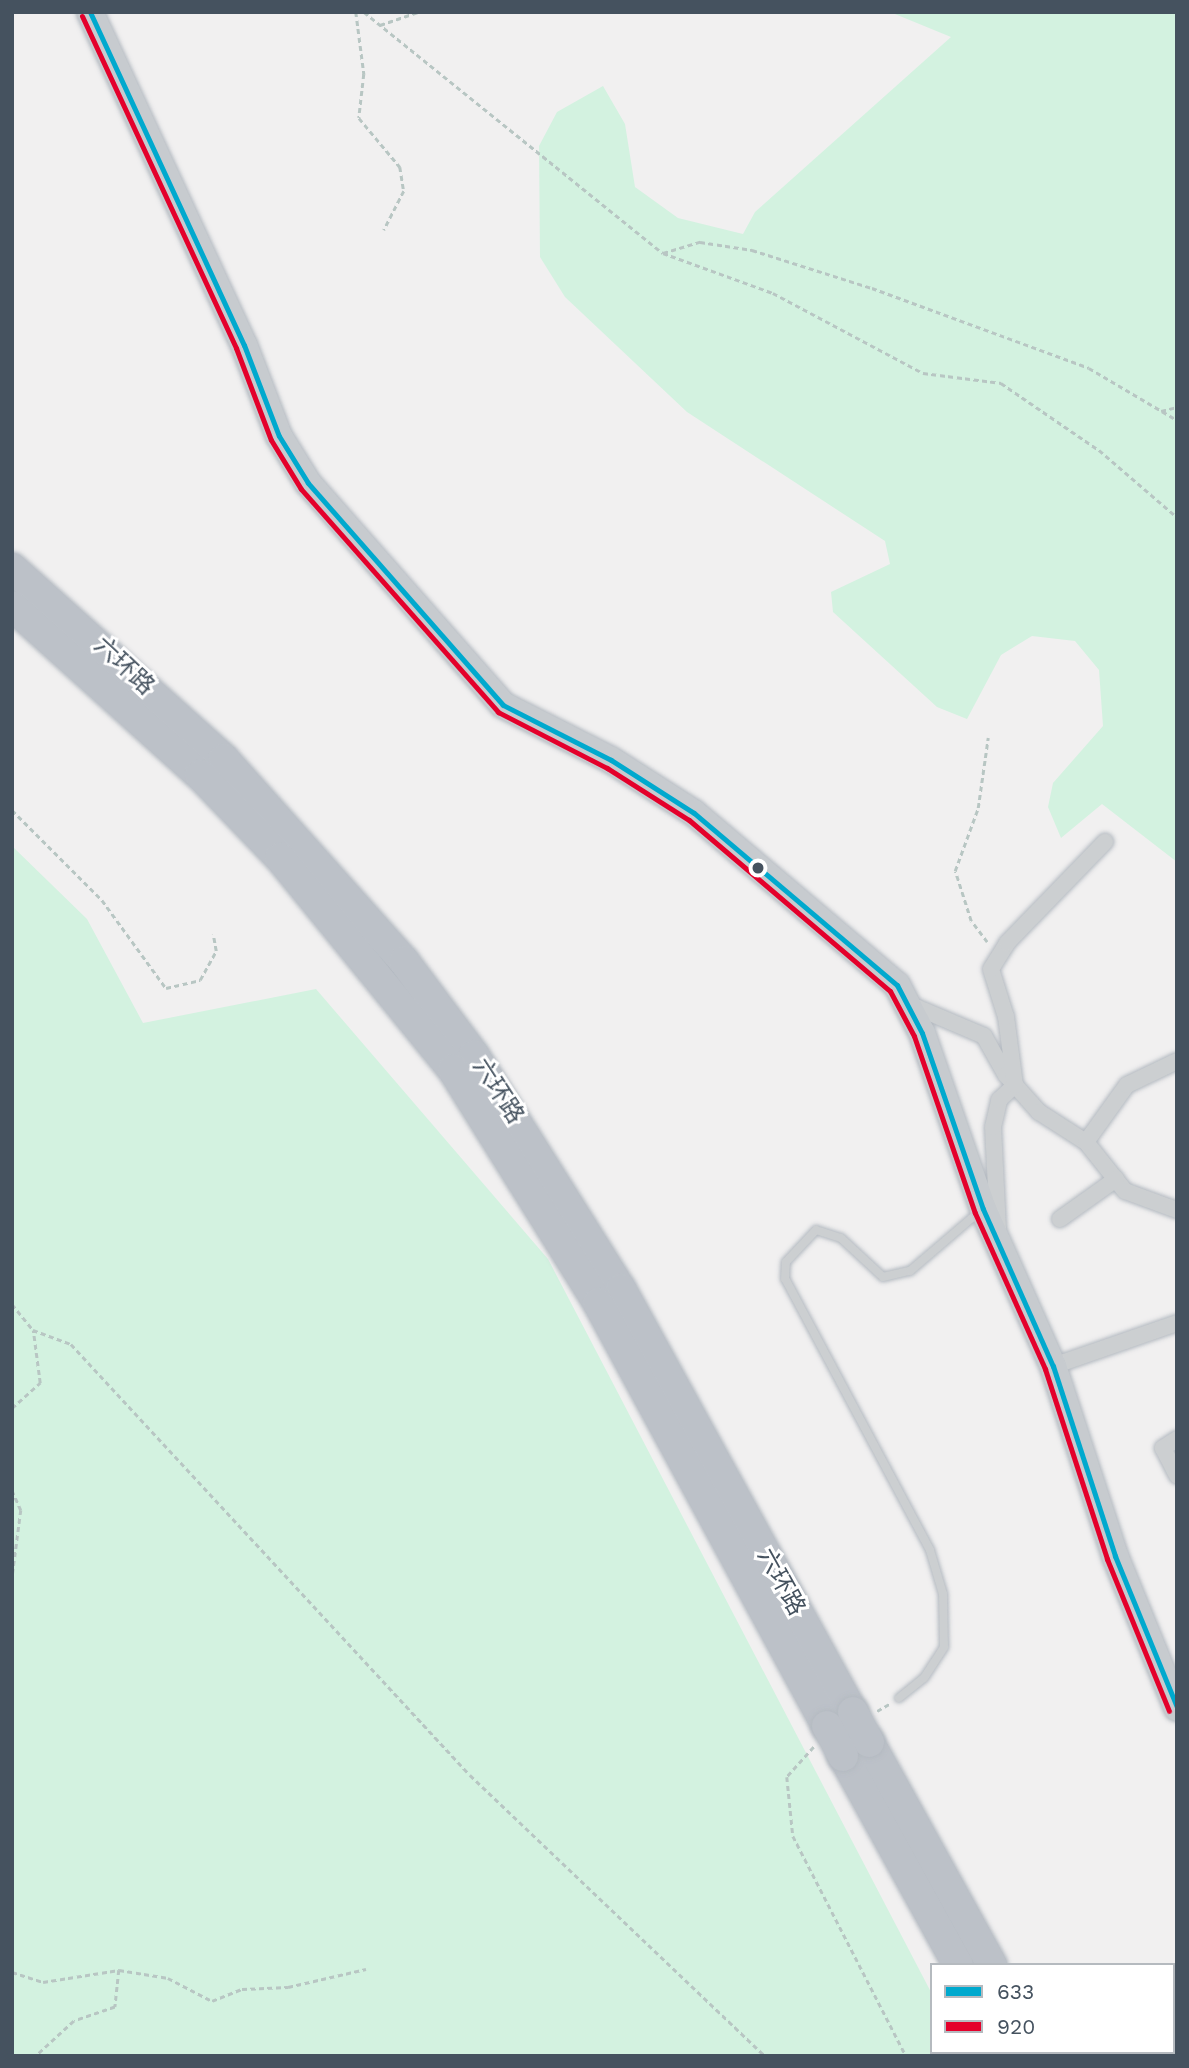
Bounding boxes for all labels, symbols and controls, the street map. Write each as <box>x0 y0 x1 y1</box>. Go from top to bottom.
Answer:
street label: 六环路 <box>88 631 160 701</box>
unlabelled marker <box>751 861 765 875</box>
street label: 六环路 <box>466 1053 530 1129</box>
street label: 六环路 <box>751 1544 811 1620</box>
legend <box>930 1963 1175 2054</box>
text: 633 <box>997 1979 1034 2004</box>
text: 920 <box>997 2014 1035 2039</box>

